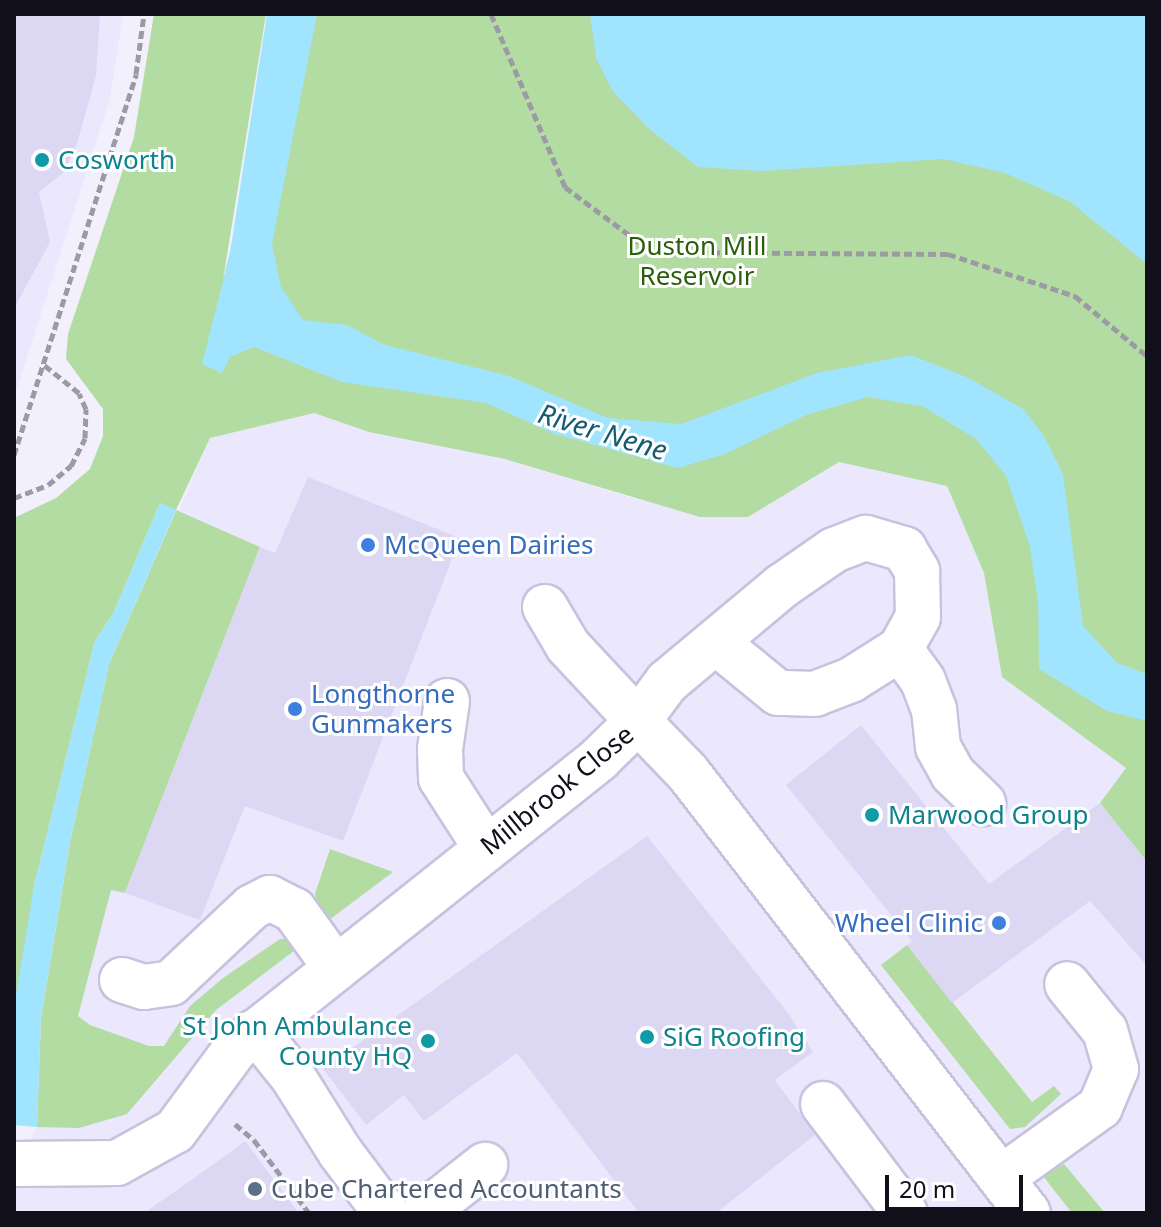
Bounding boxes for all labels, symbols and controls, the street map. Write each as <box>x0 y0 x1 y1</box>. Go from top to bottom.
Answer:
place label: Cosworth <box>58 144 175 176</box>
marker: Cosworth <box>33 151 51 169</box>
park label: Duston Mill Reservoir <box>627 230 767 292</box>
water label: River Nene <box>535 396 671 466</box>
place label: McQueen Dairies <box>384 529 593 561</box>
marker: McQueen Dairies <box>359 536 377 554</box>
place label: Longthorne Gunmakers <box>311 678 455 740</box>
marker: Longthorne Gunmakers <box>286 700 304 718</box>
street label: Millbrook Close <box>474 719 640 861</box>
place label: Marwood Group <box>888 799 1088 831</box>
marker: Marwood Group <box>863 806 881 824</box>
place label: Wheel Clinic <box>835 907 983 939</box>
marker: Wheel Clinic <box>990 914 1008 932</box>
place label: St John Ambulance County HQ <box>182 1010 412 1072</box>
place label: SiG Roofing <box>663 1021 805 1053</box>
marker: SiG Roofing <box>638 1028 656 1046</box>
marker: St John Ambulance County HQ <box>419 1032 437 1050</box>
scale bar <box>889 1159 1027 1209</box>
text: 20 m <box>899 1172 955 1205</box>
place label: Cube Chartered Accountants <box>271 1173 622 1205</box>
marker: Cube Chartered Accountants <box>246 1180 264 1198</box>

